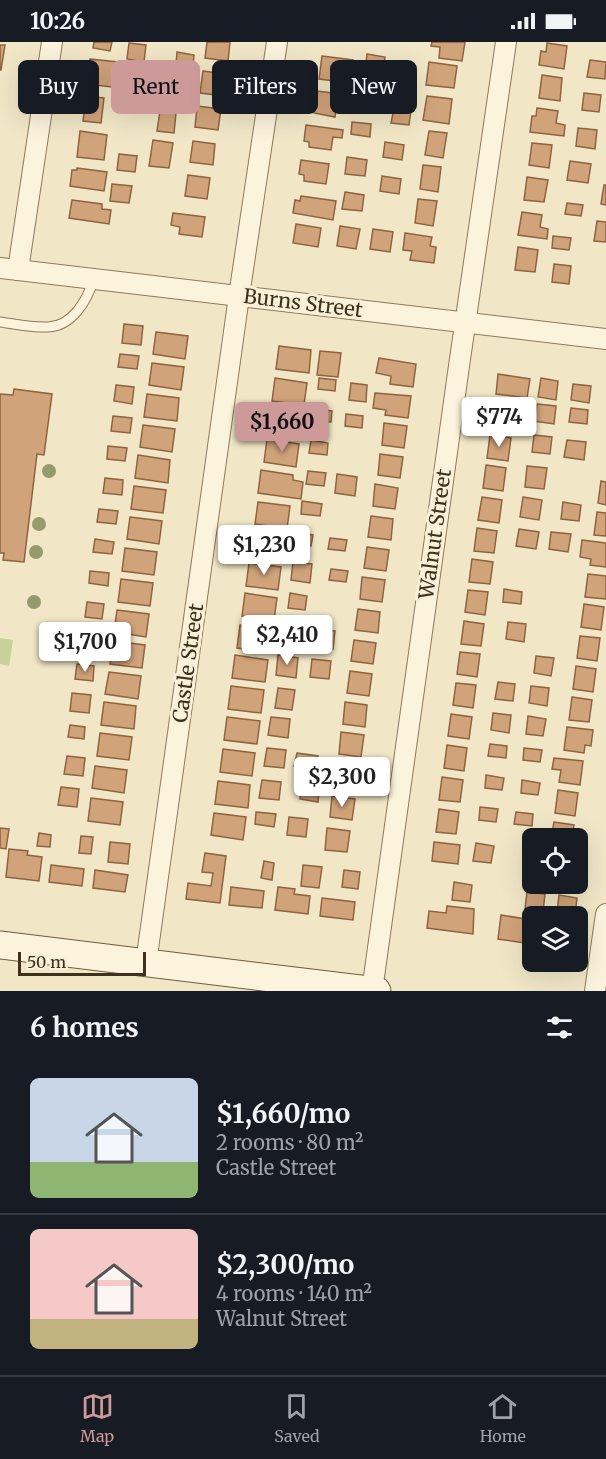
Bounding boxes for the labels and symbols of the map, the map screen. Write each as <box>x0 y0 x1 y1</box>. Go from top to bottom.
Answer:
street label: Burns Street <box>242 283 364 322</box>
pin: $774 <box>463 397 535 448</box>
pin: $1,660 <box>233 402 331 453</box>
street label: Walnut Street <box>413 467 456 602</box>
pin: $1,230 <box>215 525 313 576</box>
street label: Castle Street <box>167 601 208 724</box>
pin: $2,410 <box>238 615 336 666</box>
pin: $1,700 <box>36 622 134 673</box>
pin: $2,300 <box>293 757 391 808</box>
scale bar <box>18 949 146 976</box>

